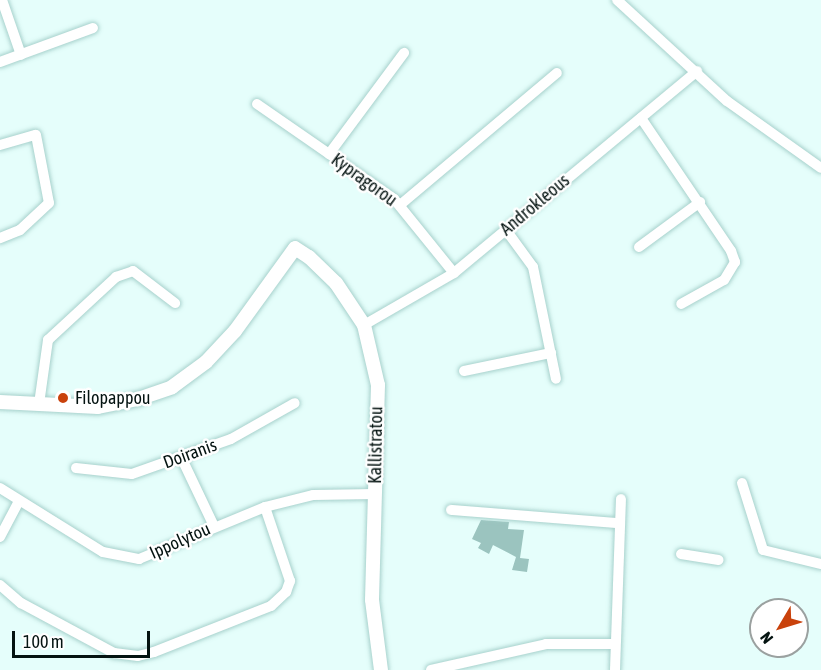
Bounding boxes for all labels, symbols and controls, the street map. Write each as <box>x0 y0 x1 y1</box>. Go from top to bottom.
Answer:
street label: Kypragorou <box>327 149 401 211</box>
street label: Androkleous <box>496 170 574 240</box>
place label: Filopappou <box>75 387 151 409</box>
marker: Filopappou <box>56 391 70 405</box>
street label: Kallistratou <box>365 406 387 484</box>
street label: Doiranis <box>160 434 220 474</box>
street label: Ippolytou <box>146 518 214 564</box>
north arrow <box>749 598 809 658</box>
scale bar <box>15 619 153 657</box>
text: N <box>756 629 776 647</box>
text: 100 m <box>23 631 64 652</box>

